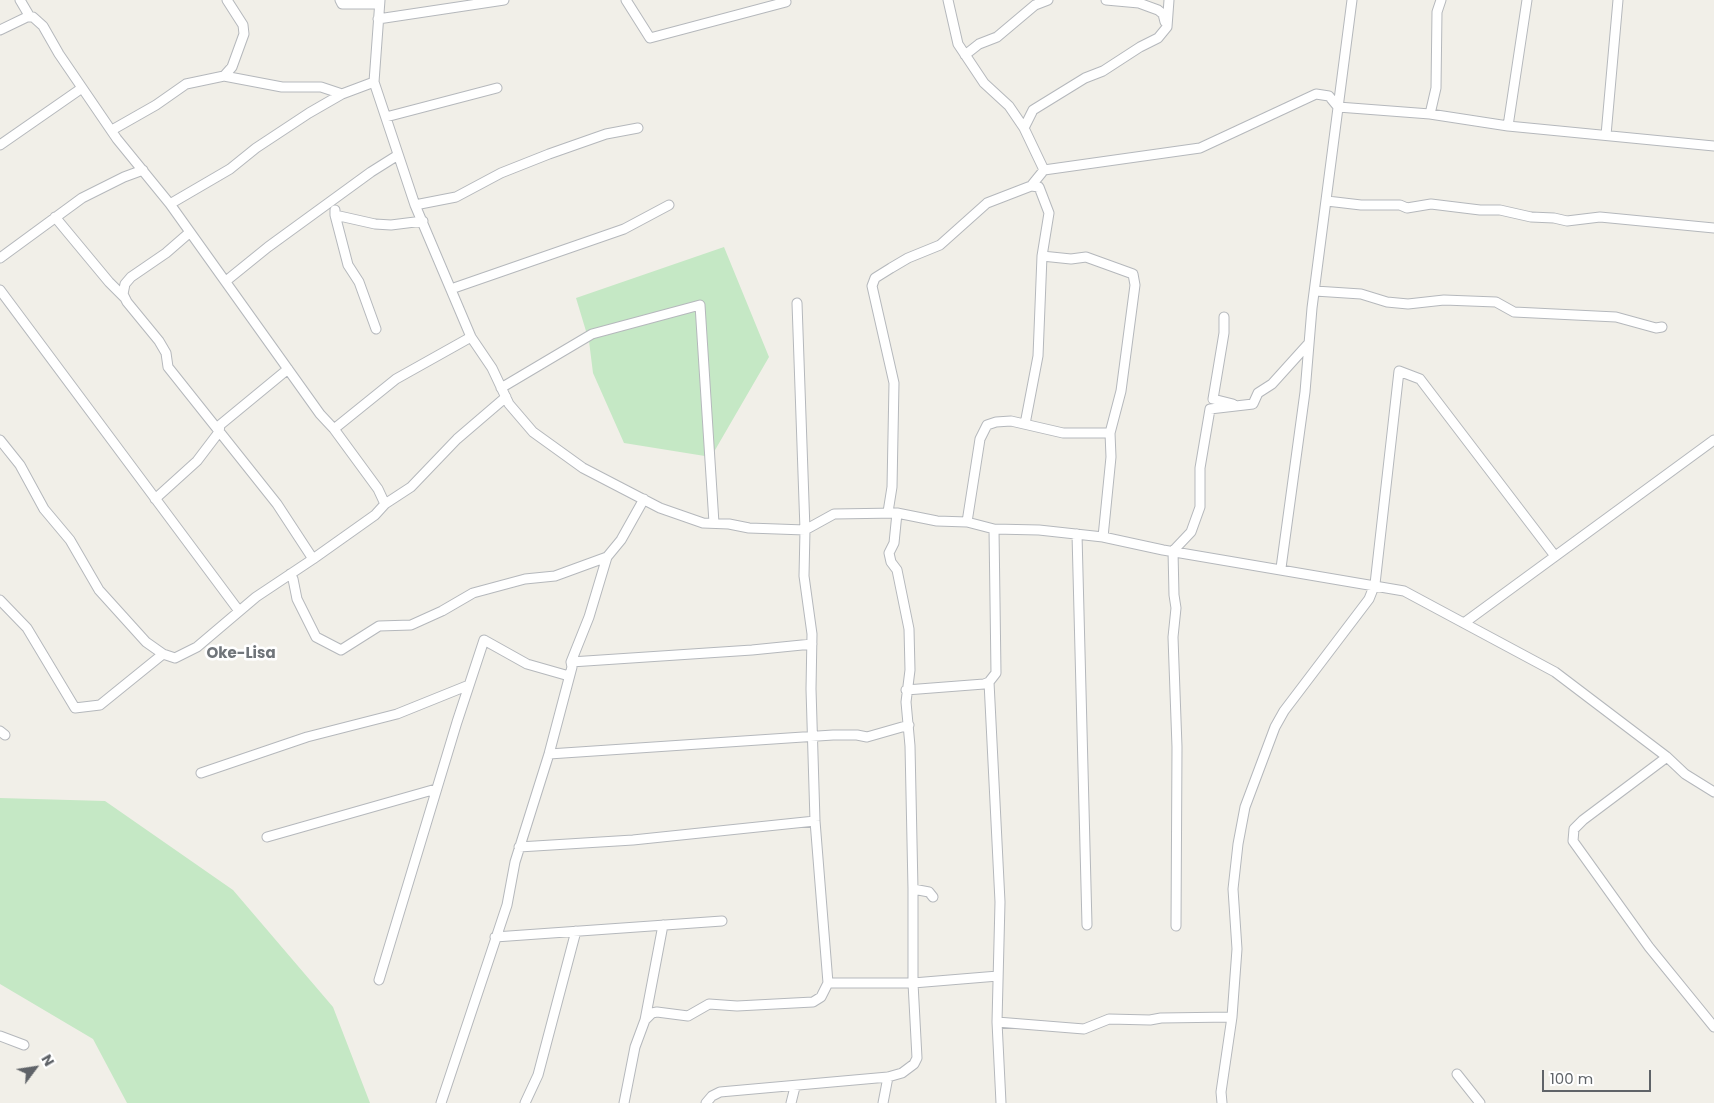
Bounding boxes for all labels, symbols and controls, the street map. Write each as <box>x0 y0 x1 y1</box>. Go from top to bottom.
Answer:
district label: Oke-Lisa <box>206 645 276 663</box>
north arrow <box>10 1043 60 1093</box>
text: N <box>37 1051 59 1070</box>
scale bar <box>1544 1060 1653 1092</box>
text: 100 m <box>1550 1068 1593 1089</box>

